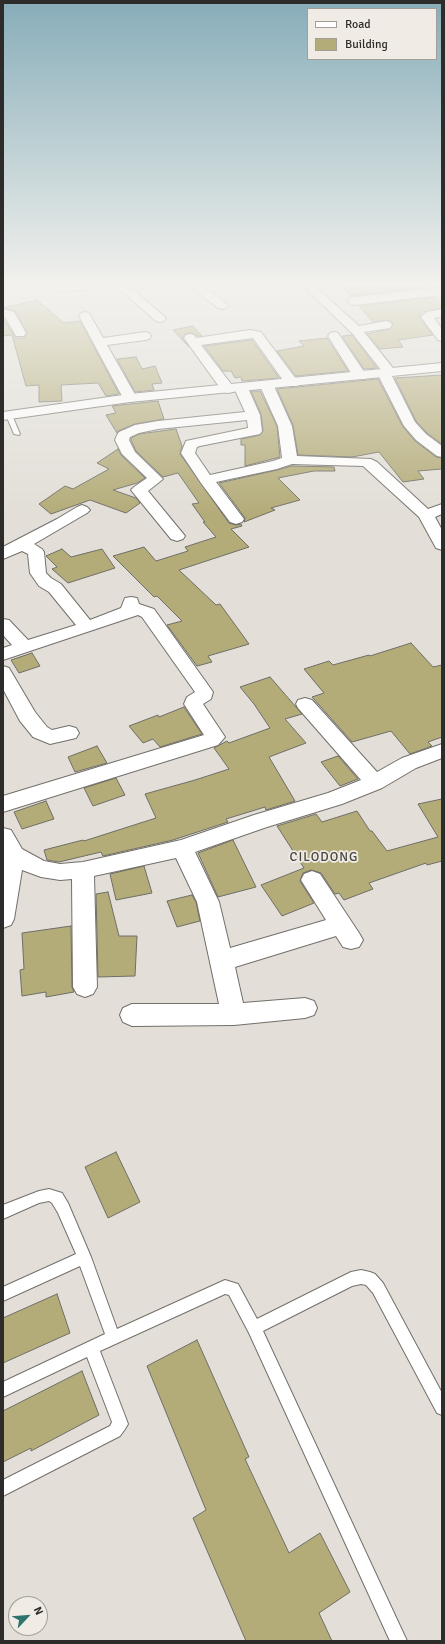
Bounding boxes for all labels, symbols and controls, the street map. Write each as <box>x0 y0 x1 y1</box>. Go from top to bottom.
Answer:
legend <box>307 8 437 60</box>
text: Road <box>345 17 371 32</box>
text: Building <box>345 37 388 52</box>
district label: CILODONG <box>290 850 358 866</box>
north arrow <box>8 1596 48 1636</box>
text: N <box>31 1605 46 1617</box>

